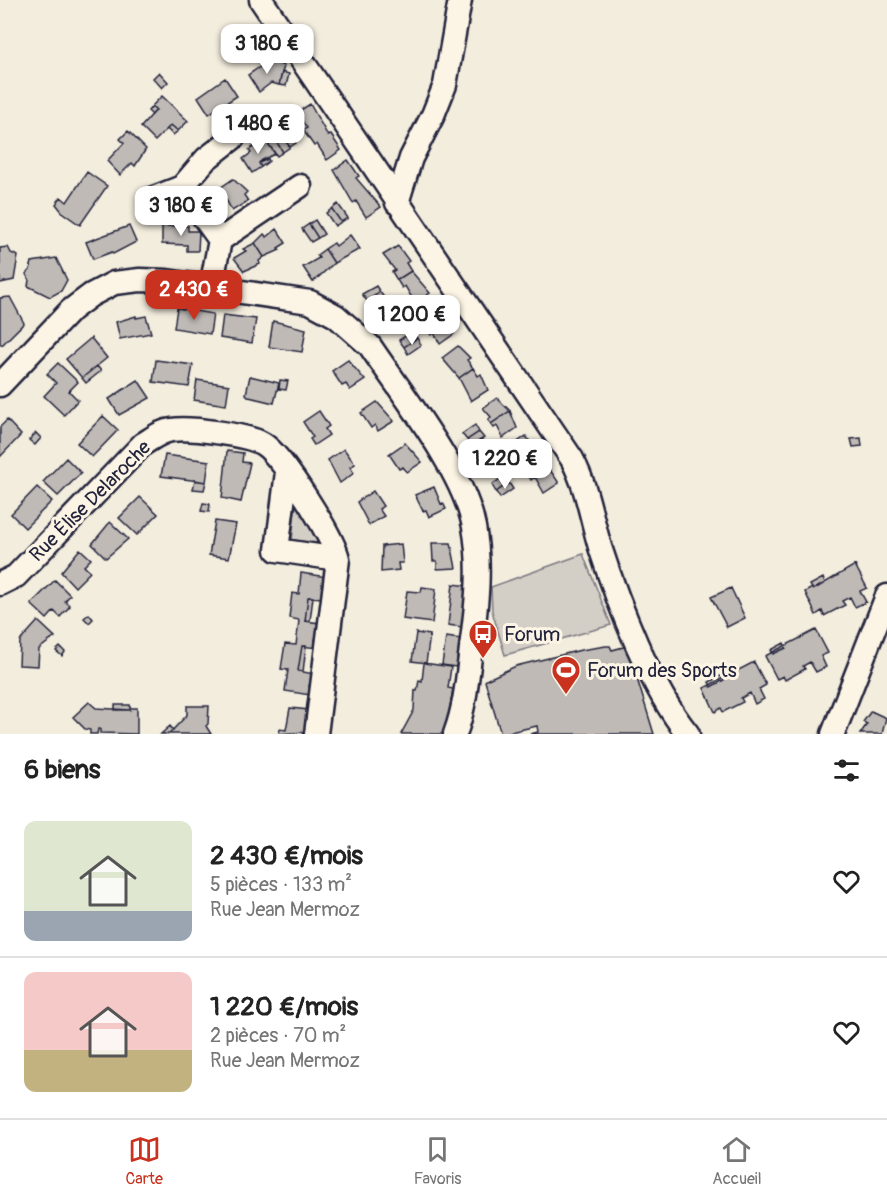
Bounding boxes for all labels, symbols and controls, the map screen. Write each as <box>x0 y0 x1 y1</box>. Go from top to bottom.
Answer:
pin: 3 180 € <box>212 24 322 75</box>
text: 3 180 € <box>235 31 299 56</box>
pin: 1 480 € <box>203 104 313 155</box>
text: 1 480 € <box>225 111 291 136</box>
pin: 3 180 € <box>126 186 236 237</box>
text: 3 180 € <box>149 193 213 218</box>
pin: 2 430 € <box>139 270 249 321</box>
text: 2 430 € <box>159 277 229 302</box>
pin: 1 200 € <box>357 295 467 346</box>
text: 1 200 € <box>378 302 446 327</box>
street label: Rue Élise Delaroche <box>24 435 156 567</box>
pin: 1 220 € <box>450 439 560 490</box>
text: 1 220 € <box>472 446 538 471</box>
bus stop icon: Forum <box>467 618 499 660</box>
place label: Forum <box>504 622 560 647</box>
sports icon: Forum des Sports <box>550 654 582 696</box>
place label: Forum des Sports <box>587 658 737 683</box>
text: 6 biens <box>24 754 100 786</box>
icon: filters <box>830 754 863 787</box>
text: 2 430 €/mois <box>210 840 363 872</box>
icon: home <box>72 845 144 917</box>
icon: heart <box>830 865 863 898</box>
text: 5 pièces · 133 m² <box>210 872 352 897</box>
text: Rue Jean Mermoz <box>210 897 360 922</box>
text: 1 220 €/mois <box>210 991 358 1023</box>
icon: home <box>72 996 144 1068</box>
icon: heart <box>830 1016 863 1049</box>
text: 2 pièces · 70 m² <box>210 1023 346 1048</box>
text: Rue Jean Mermoz <box>210 1048 360 1073</box>
tab: Carte <box>125 1133 163 1189</box>
tab: Favoris <box>414 1133 461 1189</box>
tab: Accueil <box>712 1133 762 1189</box>

